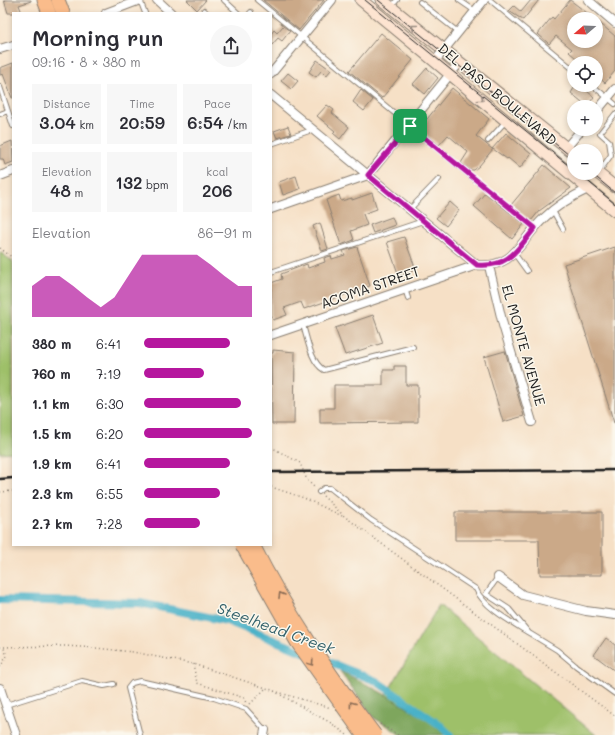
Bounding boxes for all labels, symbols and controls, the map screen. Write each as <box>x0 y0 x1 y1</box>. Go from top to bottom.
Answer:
north arrow <box>567 12 603 48</box>
map controls <box>567 12 603 180</box>
text: Morning run <box>32 23 163 52</box>
button: share <box>210 25 252 67</box>
one-way arrow <box>412 25 419 32</box>
street label: DEL PASO BOULEVARD <box>435 39 561 149</box>
text: 09:16 · 8 × 380 m <box>32 53 141 70</box>
button: locate <box>567 56 603 92</box>
one-way arrow <box>476 94 483 101</box>
text: Distance <box>43 96 90 111</box>
text: Time <box>129 96 155 111</box>
text: Pace <box>204 96 231 111</box>
button: + <box>567 100 603 136</box>
pin <box>393 109 427 143</box>
text: 3.04 <box>39 111 76 133</box>
text: 20:59 <box>119 111 165 133</box>
text: 6:54 <box>187 111 223 133</box>
icon: arrive <box>399 115 421 137</box>
text: km <box>76 117 94 132</box>
text: /km <box>223 117 247 132</box>
button: − <box>567 144 603 180</box>
text: Elevation <box>42 164 91 179</box>
text: kcal <box>206 164 228 179</box>
text: 132 <box>115 171 143 193</box>
text: bpm <box>143 177 169 192</box>
text: 48 <box>50 179 71 201</box>
text: 206 <box>202 179 233 201</box>
text: m <box>71 185 83 200</box>
text: Elevation <box>32 224 90 241</box>
text: 86–91 m <box>198 224 252 241</box>
street label: ACOMA STREET <box>318 261 422 313</box>
street label: EL MONTE AVENUE <box>498 282 550 408</box>
text: 380 m <box>32 335 71 352</box>
text: 6:41 <box>96 335 121 352</box>
text: 760 m <box>32 365 70 382</box>
text: 7:19 <box>96 365 121 382</box>
text: 1.1 km <box>32 395 70 412</box>
text: 6:30 <box>96 395 124 412</box>
text: 1.5 km <box>32 425 71 442</box>
text: 6:20 <box>96 425 123 442</box>
text: 1.9 km <box>32 455 72 472</box>
text: 6:41 <box>96 455 121 472</box>
text: 2.3 km <box>32 485 73 502</box>
text: 6:55 <box>96 485 123 502</box>
text: 2.7 km <box>32 515 73 532</box>
text: 7:28 <box>96 515 122 532</box>
one-way arrow <box>278 592 285 599</box>
water label: Steelhead Creek <box>215 597 338 659</box>
one-way arrow <box>306 659 314 666</box>
one-way arrow <box>349 701 357 708</box>

